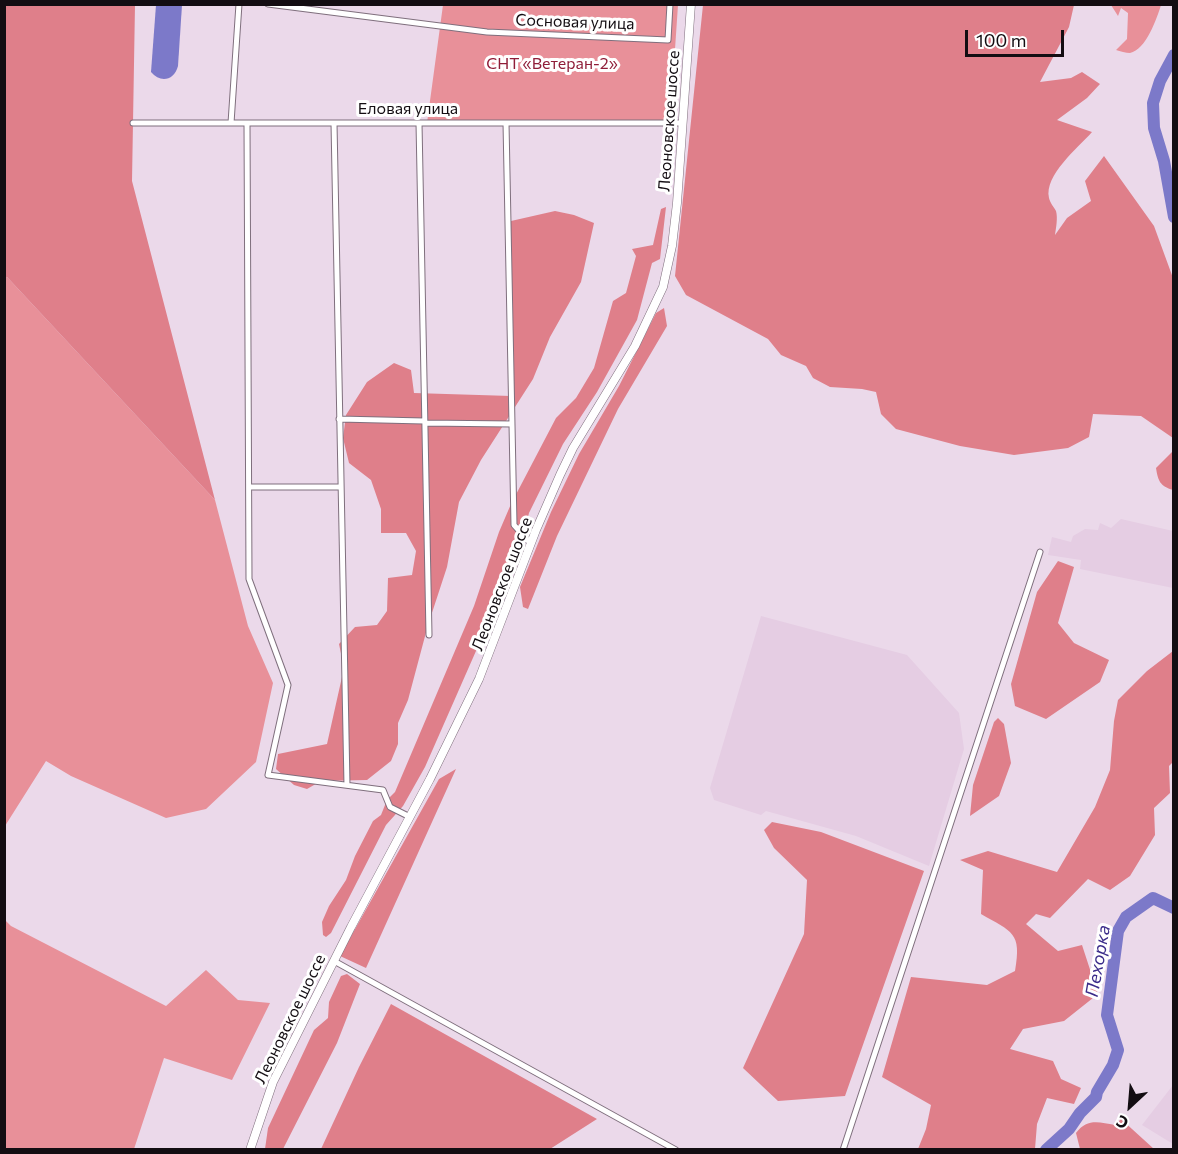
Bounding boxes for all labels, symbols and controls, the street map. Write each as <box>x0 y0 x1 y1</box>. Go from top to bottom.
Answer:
street label: Сосновая улица <box>515 10 635 34</box>
scale bar <box>968 18 1067 56</box>
text: 100 m <box>976 29 1026 51</box>
street label: Леоновское шоссе <box>654 50 684 192</box>
park label: СНТ «Ветеран-2» <box>486 54 618 74</box>
street label: Еловая улица <box>358 99 458 119</box>
street label: Леоновское шоссе <box>468 515 536 653</box>
water label: Пехорка <box>1081 924 1115 998</box>
street label: Леоновское шоссе <box>250 951 330 1087</box>
north arrow <box>1100 1076 1160 1136</box>
text: С <box>1113 1112 1131 1134</box>

